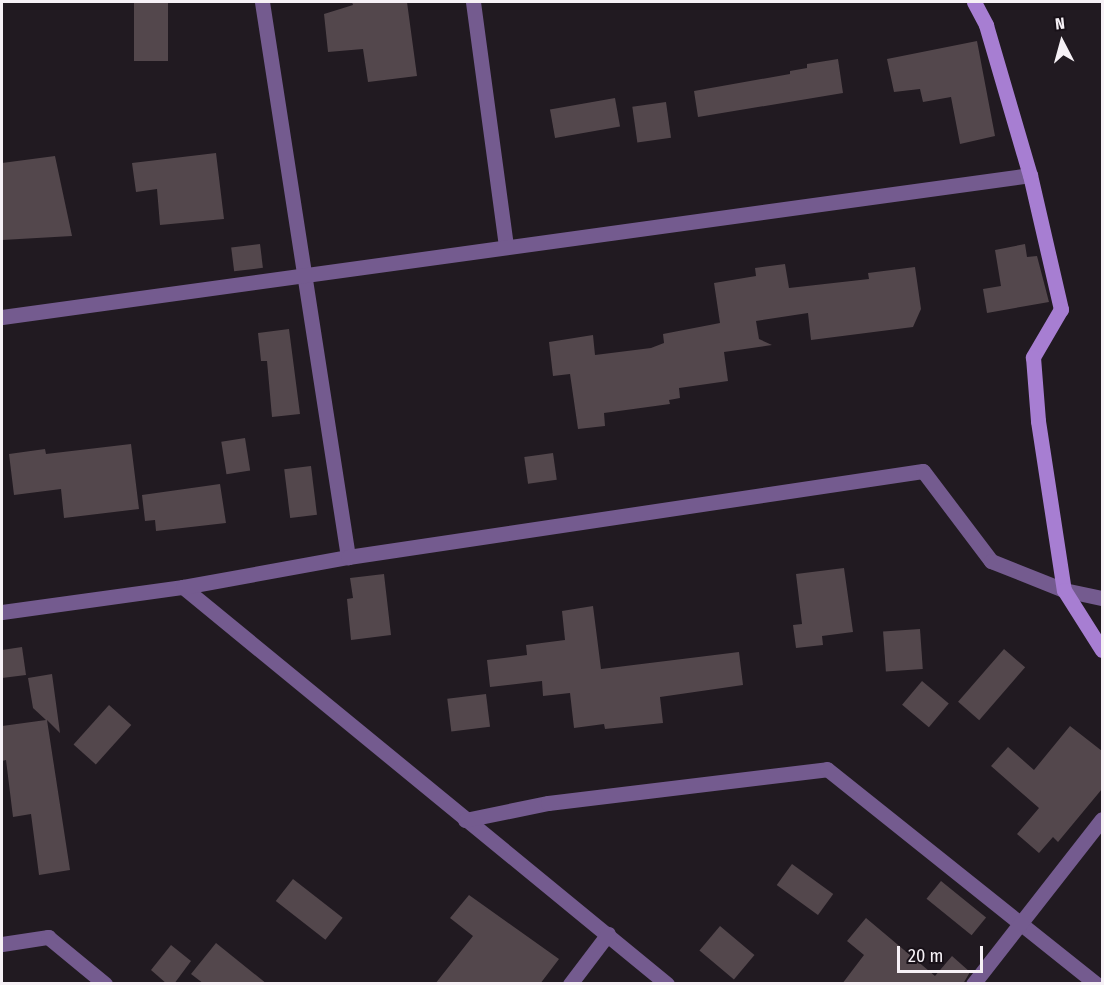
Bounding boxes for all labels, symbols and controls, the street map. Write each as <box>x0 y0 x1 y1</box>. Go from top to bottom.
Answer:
north arrow <box>1032 12 1092 72</box>
text: N <box>1054 14 1066 34</box>
scale bar <box>900 934 986 972</box>
text: 20 m <box>908 945 943 967</box>

